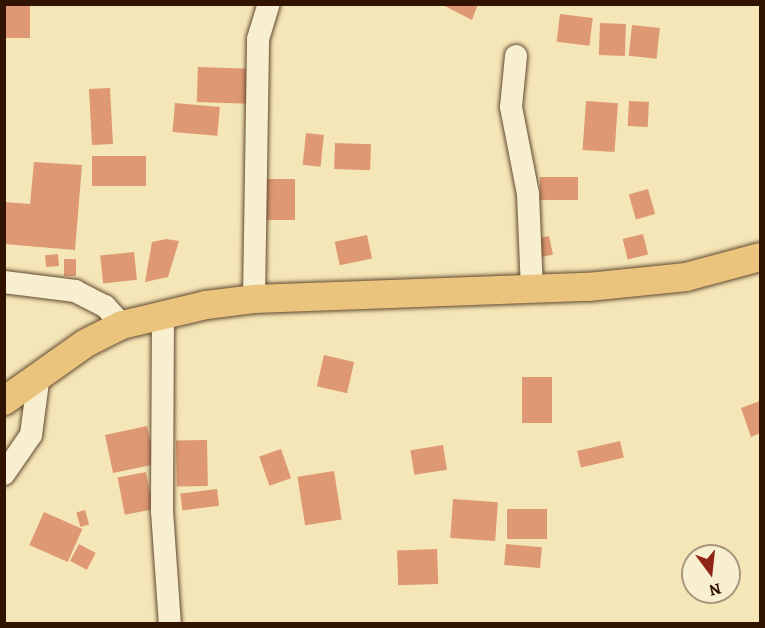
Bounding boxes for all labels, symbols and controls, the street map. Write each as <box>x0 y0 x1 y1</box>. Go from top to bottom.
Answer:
north arrow <box>681 544 741 604</box>
text: N <box>707 577 724 602</box>

